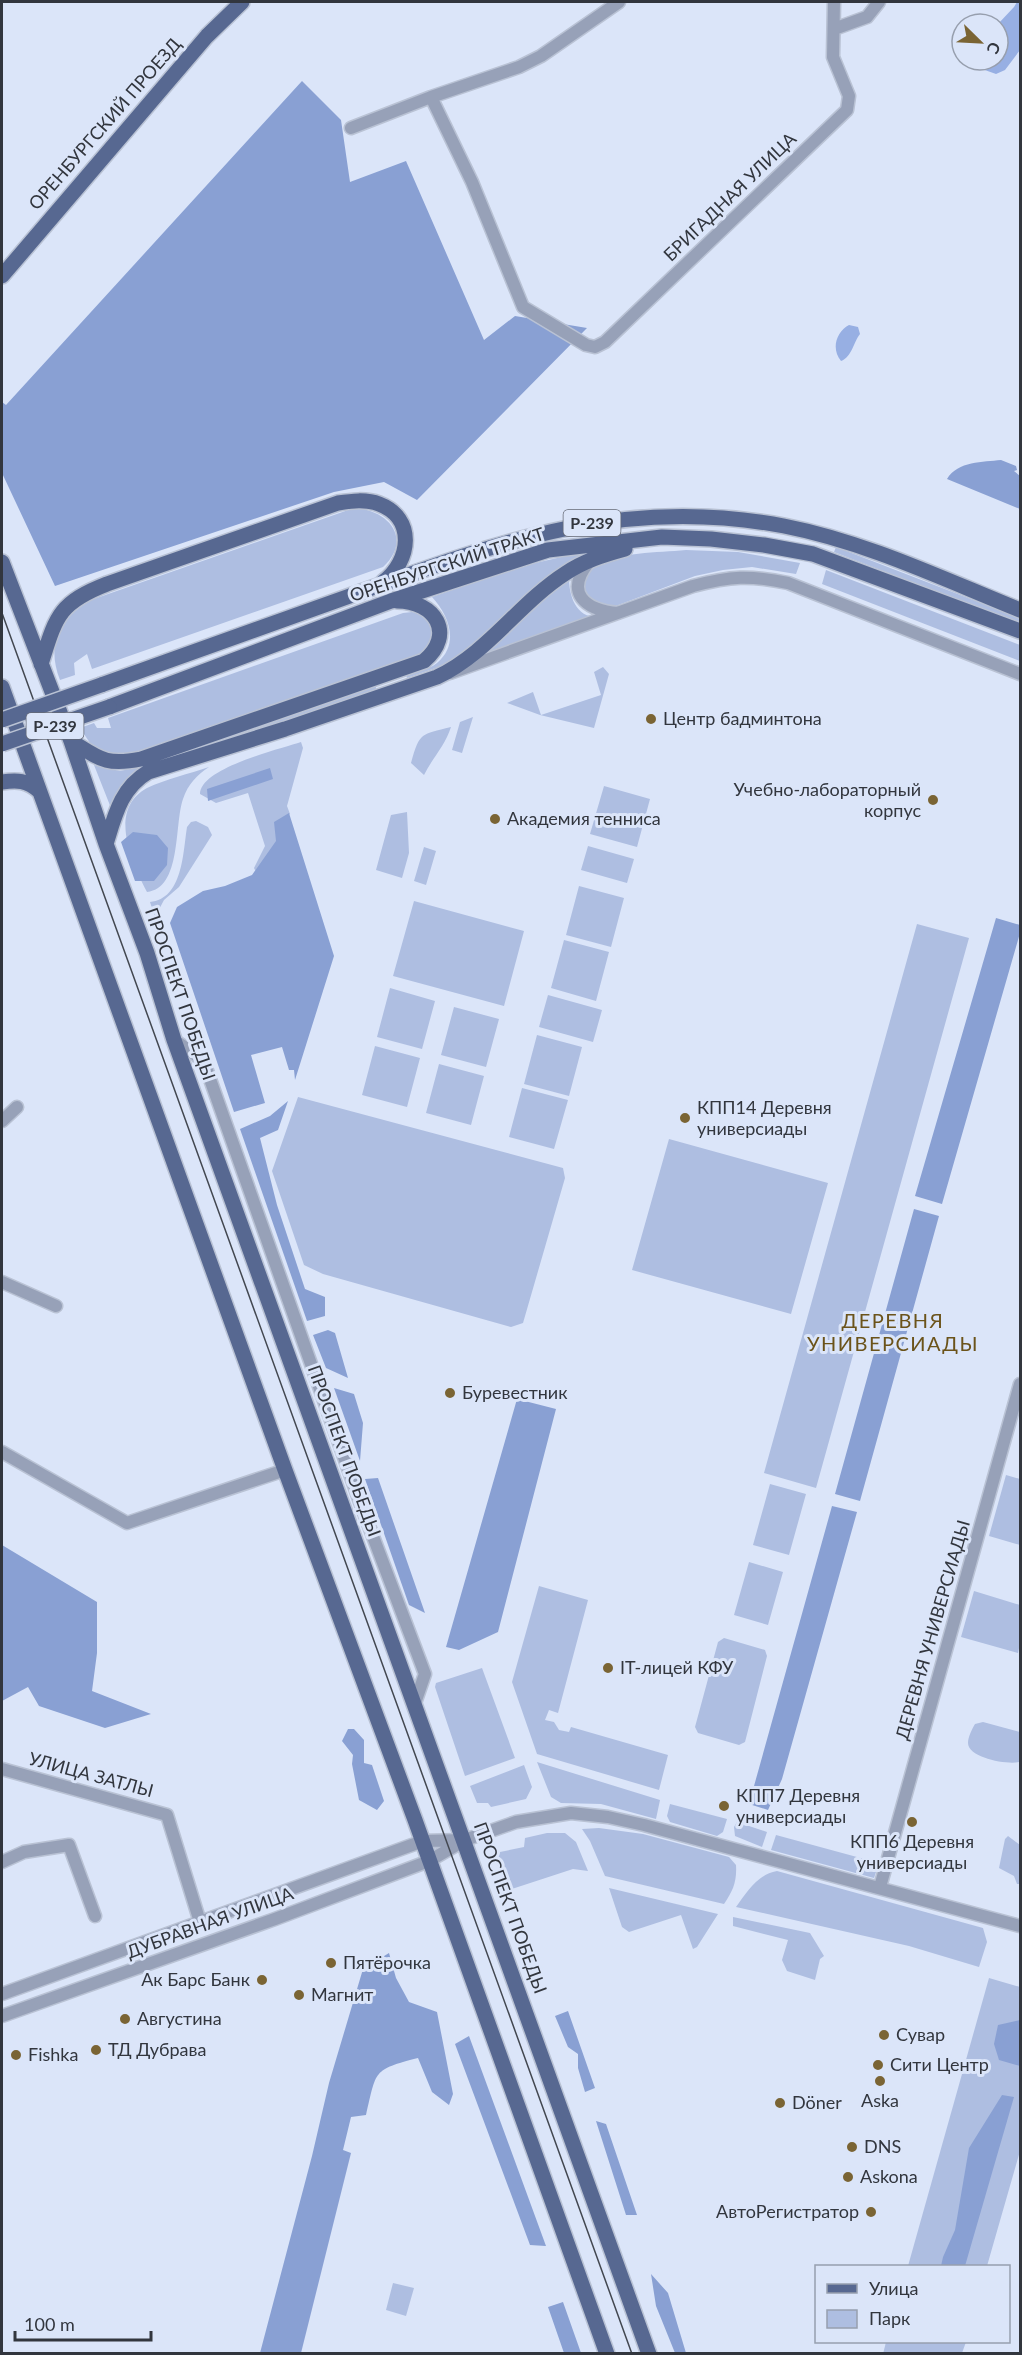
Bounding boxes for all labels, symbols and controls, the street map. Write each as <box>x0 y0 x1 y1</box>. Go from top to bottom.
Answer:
north arrow <box>950 12 1010 72</box>
street label: ОРЕНБУРГСКИЙ ПРОЕЗД <box>23 33 185 214</box>
text: С <box>983 40 1005 57</box>
street label: БРИГАДНАЯ УЛИЦА <box>658 127 801 265</box>
road number: Р-239 <box>564 510 620 536</box>
street label: ОРЕНБУРГСКИЙ ТРАКТ <box>347 522 547 606</box>
place label: Центр бадминтона <box>663 707 822 729</box>
marker: Центр бадминтона <box>644 712 658 726</box>
road number: Р-239 <box>26 713 84 739</box>
place label: Учебно-лабораторный корпус <box>734 778 921 821</box>
marker: Учебно-лабораторный корпус <box>926 793 940 807</box>
place label: Академия тенниса <box>507 807 661 829</box>
marker: Академия тенниса <box>488 812 502 826</box>
street label: ПРОСПЕКТ ПОБЕДЫ <box>141 905 221 1083</box>
place label: КПП14 Деревня универсиады <box>697 1096 832 1139</box>
marker: КПП14 Деревня универсиады <box>678 1111 692 1125</box>
district label: ДЕРЕВНЯ УНИВЕРСИАДЫ <box>807 1308 979 1355</box>
street label: ПРОСПЕКТ ПОБЕДЫ <box>304 1362 386 1539</box>
place label: Буревестник <box>462 1381 568 1403</box>
marker: Буревестник <box>443 1386 457 1400</box>
street label: ДЕРЕВНЯ УНИВЕРСИАДЫ <box>890 1517 974 1742</box>
place label: IT-лицей КФУ <box>620 1656 734 1678</box>
marker: IT-лицей КФУ <box>601 1661 615 1675</box>
street label: УЛИЦА ЗАТЛЫ <box>27 1747 156 1801</box>
place label: КПП7 Деревня универсиады <box>736 1784 860 1827</box>
marker: КПП7 Деревня универсиады <box>717 1799 731 1813</box>
marker: КПП6 Деревня универсиады <box>905 1815 919 1829</box>
street label: ПРОСПЕКТ ПОБЕДЫ <box>470 1819 552 1996</box>
place label: КПП6 Деревня универсиады <box>850 1830 974 1873</box>
street label: ДУБРАВНАЯ УЛИЦА <box>123 1881 297 1962</box>
place label: Пятёрочка <box>343 1951 431 1973</box>
marker: Пятёрочка <box>324 1956 338 1970</box>
place label: Ак Барс Банк <box>141 1968 251 1990</box>
marker: Ак Барс Банк <box>255 1973 269 1987</box>
place label: Магнит <box>311 1983 373 2005</box>
marker: Магнит <box>292 1988 306 2002</box>
place label: Августина <box>137 2007 222 2029</box>
marker: Августина <box>118 2012 132 2026</box>
place label: Сувар <box>896 2023 945 2045</box>
marker: Сувар <box>877 2028 891 2042</box>
place label: ТД Дубрава <box>108 2038 206 2060</box>
place label: Fishka <box>28 2043 78 2065</box>
marker: ТД Дубрава <box>89 2043 103 2057</box>
marker: Fishka <box>9 2048 23 2062</box>
place label: Сити Центр <box>890 2053 989 2075</box>
marker: Сити Центр <box>871 2058 885 2072</box>
marker: Aska <box>873 2074 887 2088</box>
place label: Aska <box>861 2089 899 2111</box>
place label: Döner <box>792 2091 842 2113</box>
marker: Döner <box>773 2096 787 2110</box>
place label: DNS <box>864 2135 901 2157</box>
marker: DNS <box>845 2140 859 2154</box>
place label: Askona <box>860 2165 918 2187</box>
marker: Askona <box>841 2170 855 2184</box>
place label: АвтоРегистратор <box>716 2200 859 2222</box>
marker: АвтоРегистратор <box>864 2205 878 2219</box>
legend <box>815 2265 1010 2343</box>
text: Улица <box>869 2277 919 2299</box>
scale bar <box>15 2304 152 2342</box>
text: Парк <box>869 2307 911 2329</box>
text: 100 m <box>24 2313 75 2335</box>

